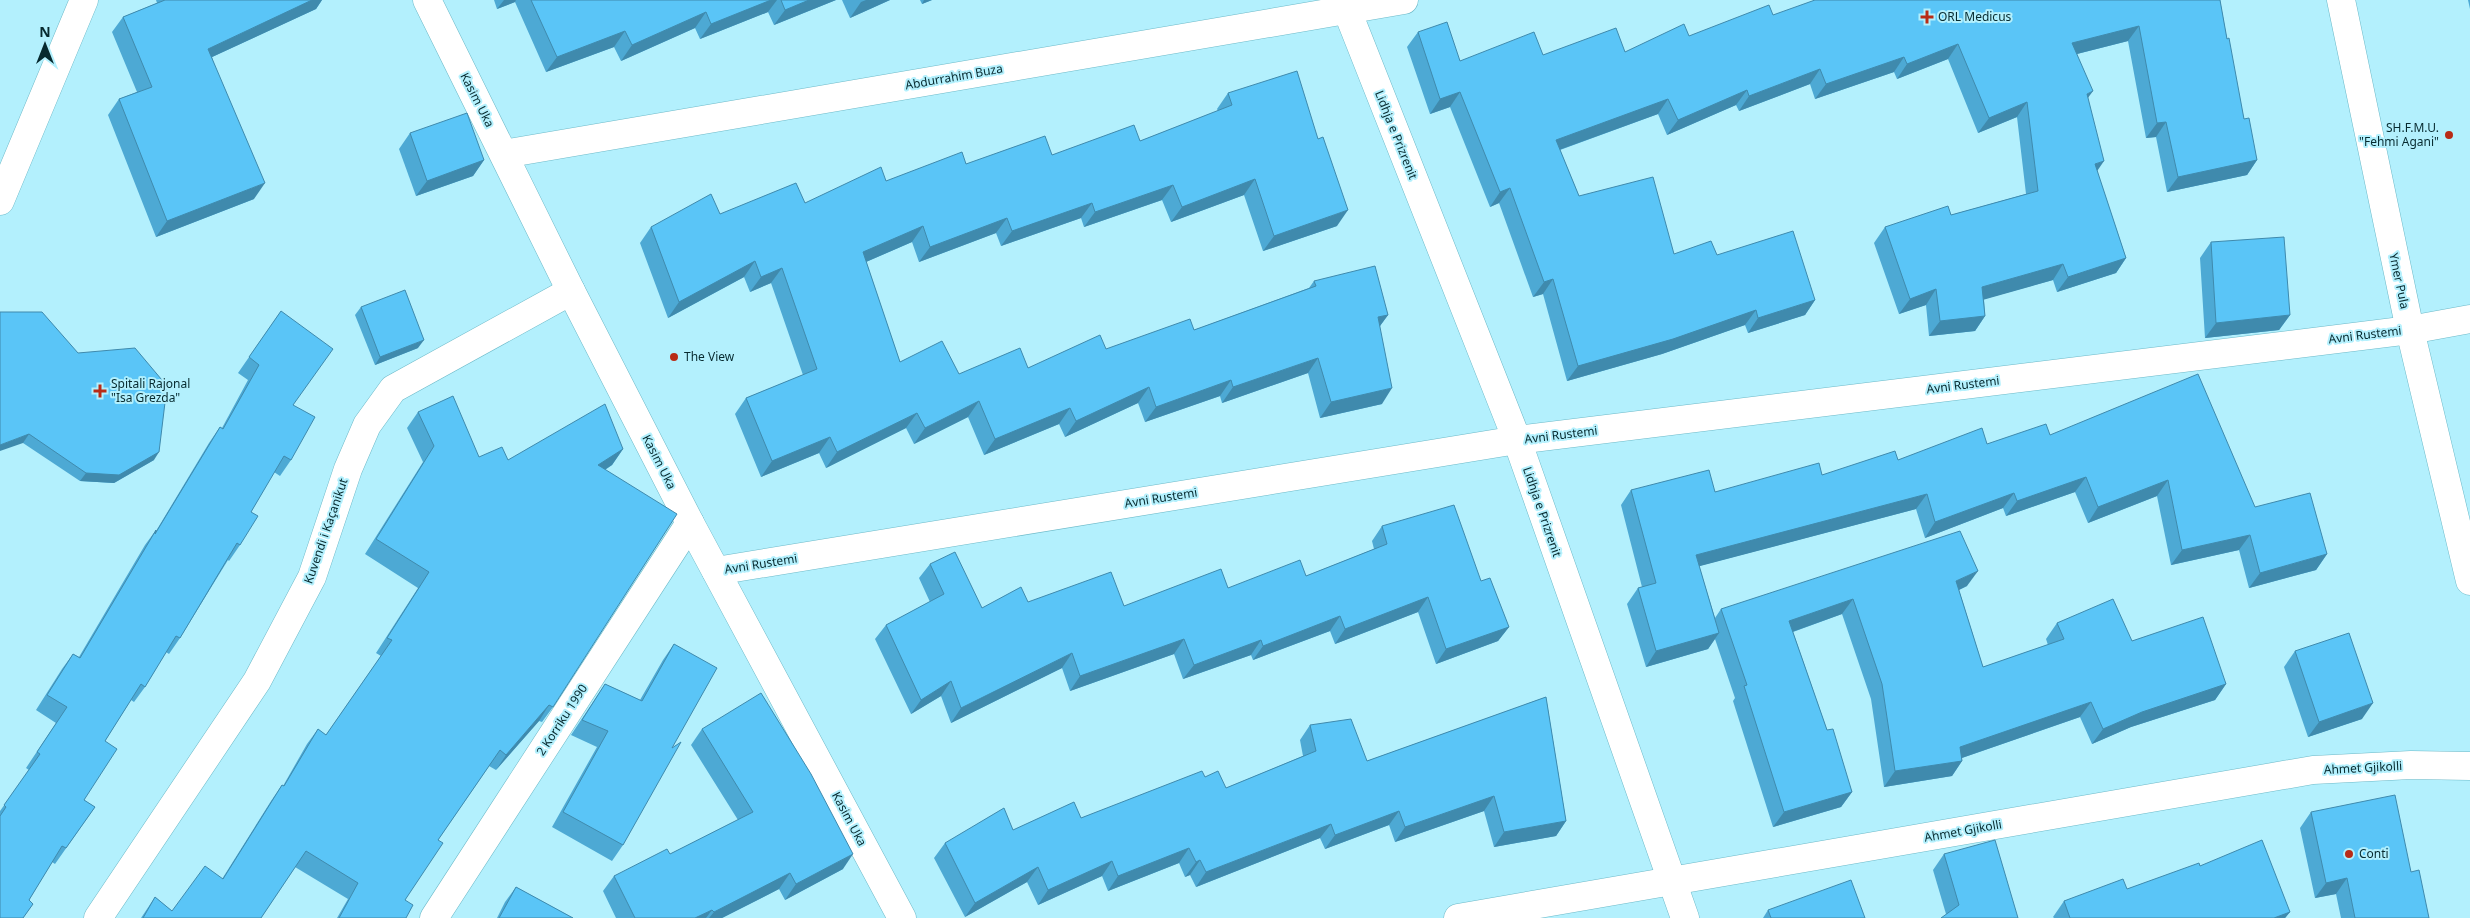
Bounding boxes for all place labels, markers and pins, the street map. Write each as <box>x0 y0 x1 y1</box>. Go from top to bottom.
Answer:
place label: ORL Medicus <box>1938 8 2012 25</box>
marker: ORL Medicus <box>1920 10 1934 24</box>
place label: SH.F.M.U. "Fehmi Agani" <box>2359 119 2439 150</box>
marker: SH.F.M.U. "Fehmi Agani" <box>2443 129 2455 141</box>
place label: The View <box>684 348 735 365</box>
marker: The View <box>668 351 680 363</box>
place label: Spitali Rajonal "Isa Grezda" <box>111 375 190 406</box>
marker: Spitali Rajonal "Isa Grezda" <box>93 384 107 398</box>
place label: Conti <box>2359 845 2389 862</box>
marker: Conti <box>2343 848 2355 860</box>

